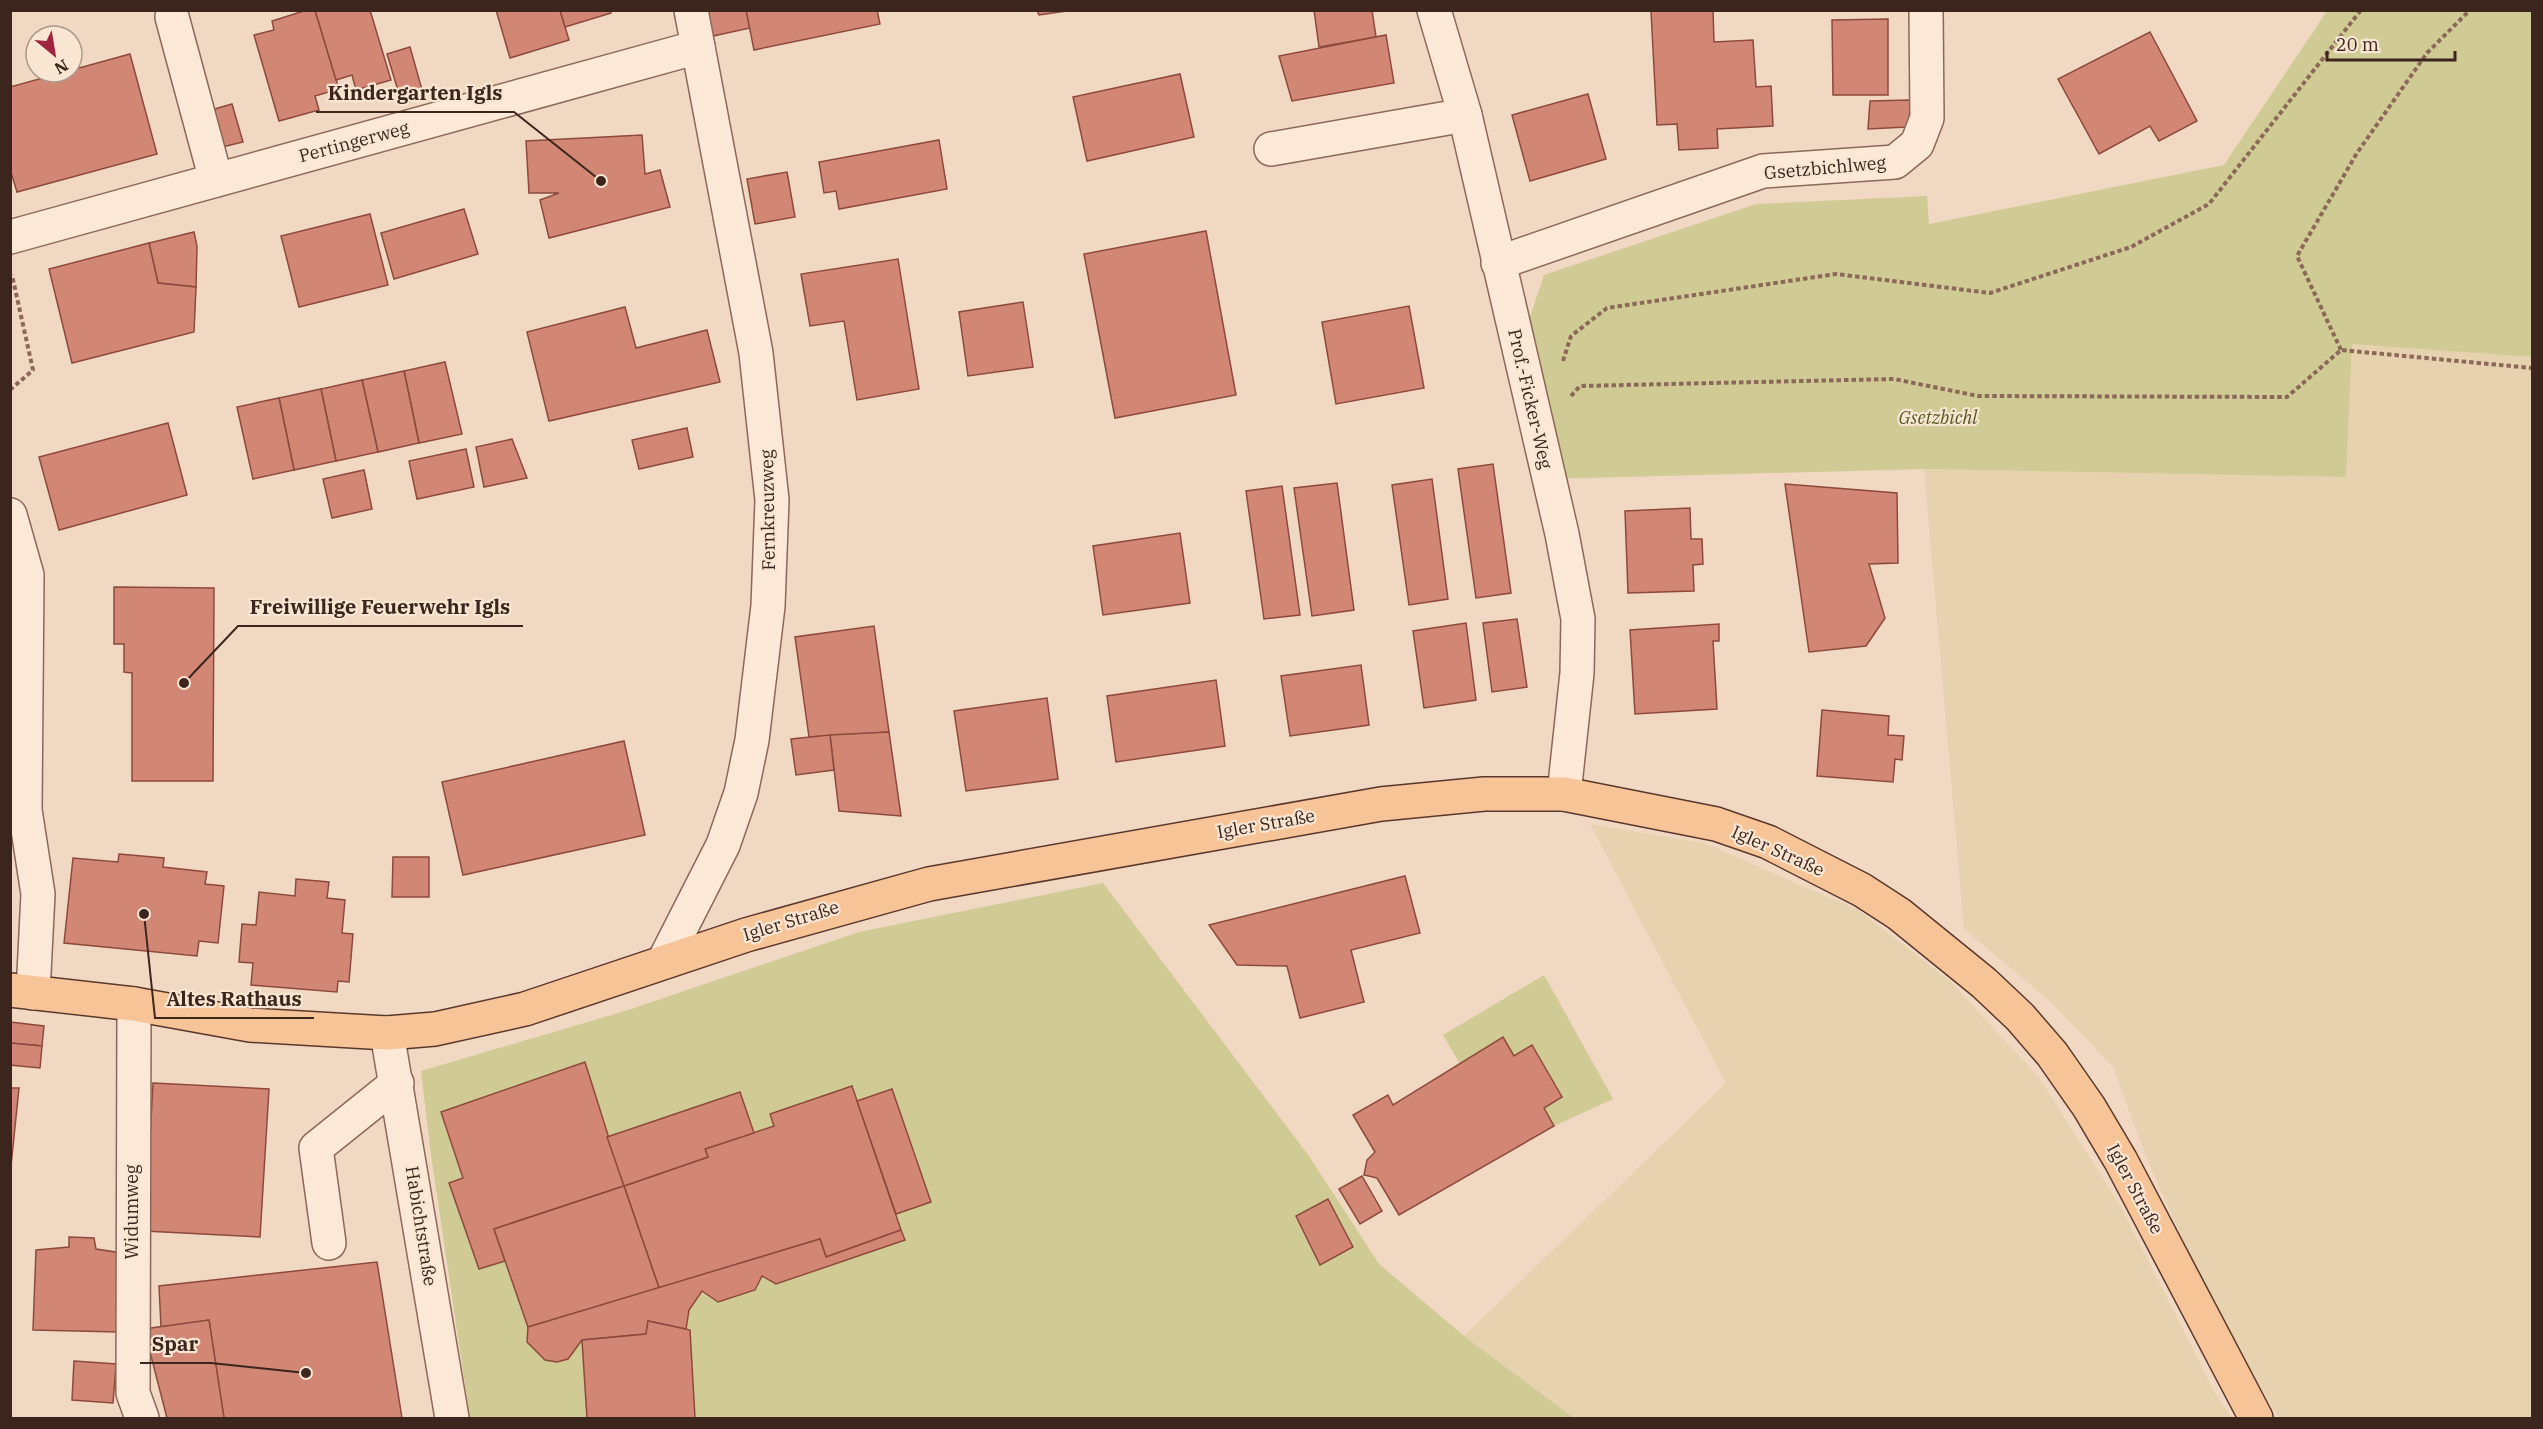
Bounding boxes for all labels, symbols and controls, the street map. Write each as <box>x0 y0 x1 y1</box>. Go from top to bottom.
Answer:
north arrow <box>24 24 84 84</box>
scale bar <box>2327 24 2454 62</box>
text: 20 m <box>2336 33 2379 56</box>
text: N <box>51 55 72 79</box>
callout: Kindergarten Igls <box>316 74 514 112</box>
text: Kindergarten Igls <box>328 79 502 106</box>
street label: Pertingerweg <box>296 116 412 167</box>
street label: Gsetzbichlweg <box>1763 151 1887 184</box>
street label: Prof.-Ficker-Weg <box>1503 326 1558 471</box>
park label: Gsetzbichl <box>1899 406 1978 429</box>
street label: Fernkreuzweg <box>755 449 780 571</box>
callout: Freiwillige Feuerwehr Igls <box>238 588 523 626</box>
text: Freiwillige Feuerwehr Igls <box>250 593 510 620</box>
street label: Igler Straße <box>1215 804 1317 843</box>
street label: Igler Straße <box>1728 820 1828 881</box>
street label: Igler Straße <box>740 895 842 946</box>
callout: Altes Rathaus <box>155 980 314 1018</box>
text: Altes Rathaus <box>166 985 302 1012</box>
street label: Igler Straße <box>2102 1140 2169 1238</box>
street label: Widumweg <box>120 1164 143 1260</box>
street label: Habichtstraße <box>401 1164 442 1288</box>
callout: Spar <box>140 1325 211 1363</box>
text: Spar <box>152 1330 198 1357</box>

